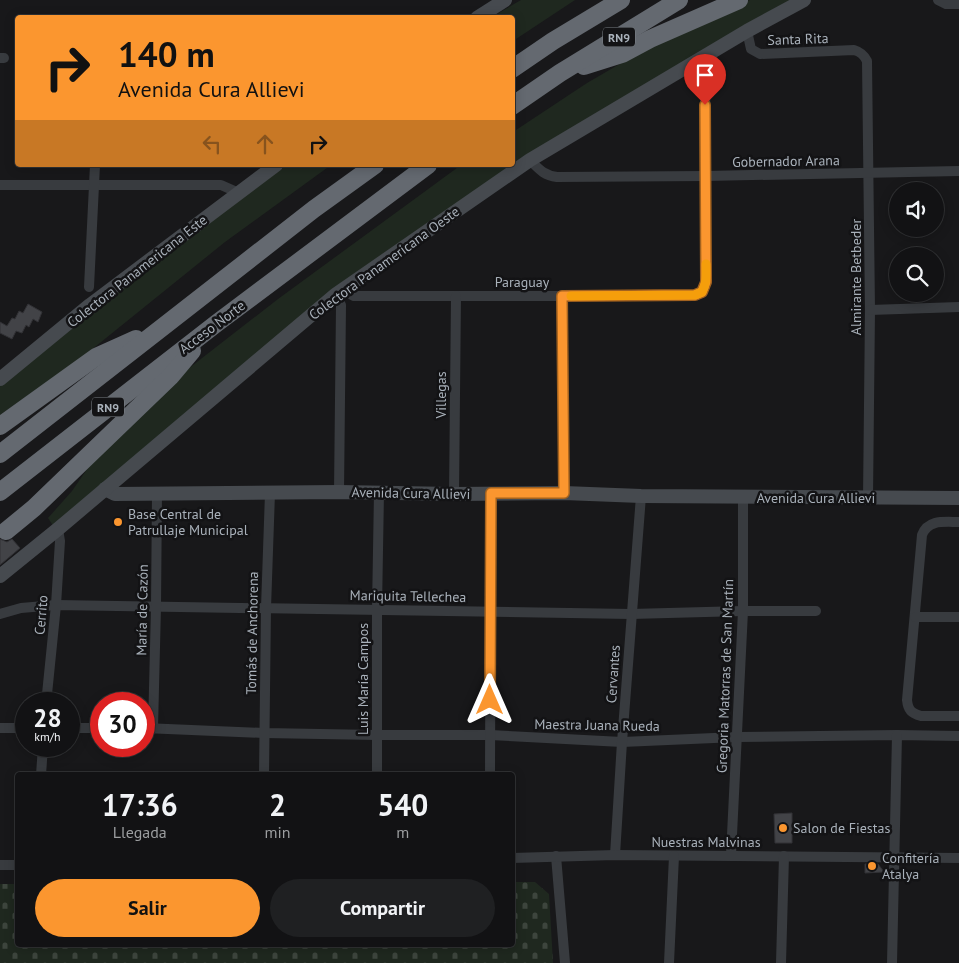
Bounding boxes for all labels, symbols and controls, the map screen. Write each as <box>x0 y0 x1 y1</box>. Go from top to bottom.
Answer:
road number: RN9 <box>603 28 635 46</box>
street label: Santa Rita <box>767 29 829 49</box>
text: 140 m <box>118 31 215 77</box>
icon: right <box>35 35 100 100</box>
pin <box>684 54 726 105</box>
icon: arrive <box>691 61 719 89</box>
text: Avenida Cura Allievi <box>118 75 305 103</box>
icon: left <box>198 130 226 158</box>
icon: ahead <box>251 130 279 158</box>
icon: right <box>304 130 332 158</box>
street label: Gobernador Arana <box>732 151 840 171</box>
map controls <box>889 182 944 302</box>
button: sound <box>889 182 944 237</box>
street label: Colectora Panamericana Oeste <box>305 202 463 324</box>
street label: Colectora Panamericana Este <box>63 211 211 331</box>
street label: Almirante Betbeder <box>847 219 865 335</box>
button: search <box>889 247 944 302</box>
street label: Paraguay <box>495 273 550 291</box>
street label: Acceso Norte <box>175 296 249 358</box>
street label: Villegas <box>432 371 450 420</box>
road number: RN9 <box>92 398 124 417</box>
street label: Avenida Cura Allievi <box>351 483 471 503</box>
street label: Avenida Cura Allievi <box>757 489 875 507</box>
place label: Base Central de Patrullaje Municipal <box>128 505 248 539</box>
marker: Base Central de Patrullaje Municipal <box>112 516 124 528</box>
street label: María de Cazón <box>132 564 152 656</box>
street label: Tomás de Anchorena <box>242 571 262 695</box>
street label: Gregoria Matorras de San Martín <box>713 579 737 773</box>
street label: Mariquita Tellechea <box>350 586 466 606</box>
street label: Cerrito <box>30 594 52 636</box>
street label: Luis María Campos <box>354 623 372 735</box>
street label: Cervantes <box>602 644 624 704</box>
position arrow <box>463 673 515 725</box>
speed limit sign: 30 <box>90 692 155 757</box>
text: 28 <box>33 702 62 734</box>
street label: Maestra Juana Rueda <box>534 715 660 735</box>
text: km/h <box>34 729 61 744</box>
text: 17:36 <box>102 785 178 824</box>
text: 2 <box>269 785 286 824</box>
text: 540 <box>377 785 428 824</box>
place label: Salon de Fiestas <box>793 819 890 837</box>
text: Llegada <box>113 822 167 842</box>
text: min <box>265 822 291 842</box>
text: m <box>396 822 409 842</box>
marker: Salon de Fiestas <box>777 822 789 834</box>
street label: Nuestras Malvinas <box>651 833 761 851</box>
place label: Confitería Atalya <box>882 849 939 883</box>
marker: Confitería Atalya <box>866 860 878 872</box>
button: Salir <box>35 879 260 937</box>
button: Compartir <box>270 879 495 937</box>

